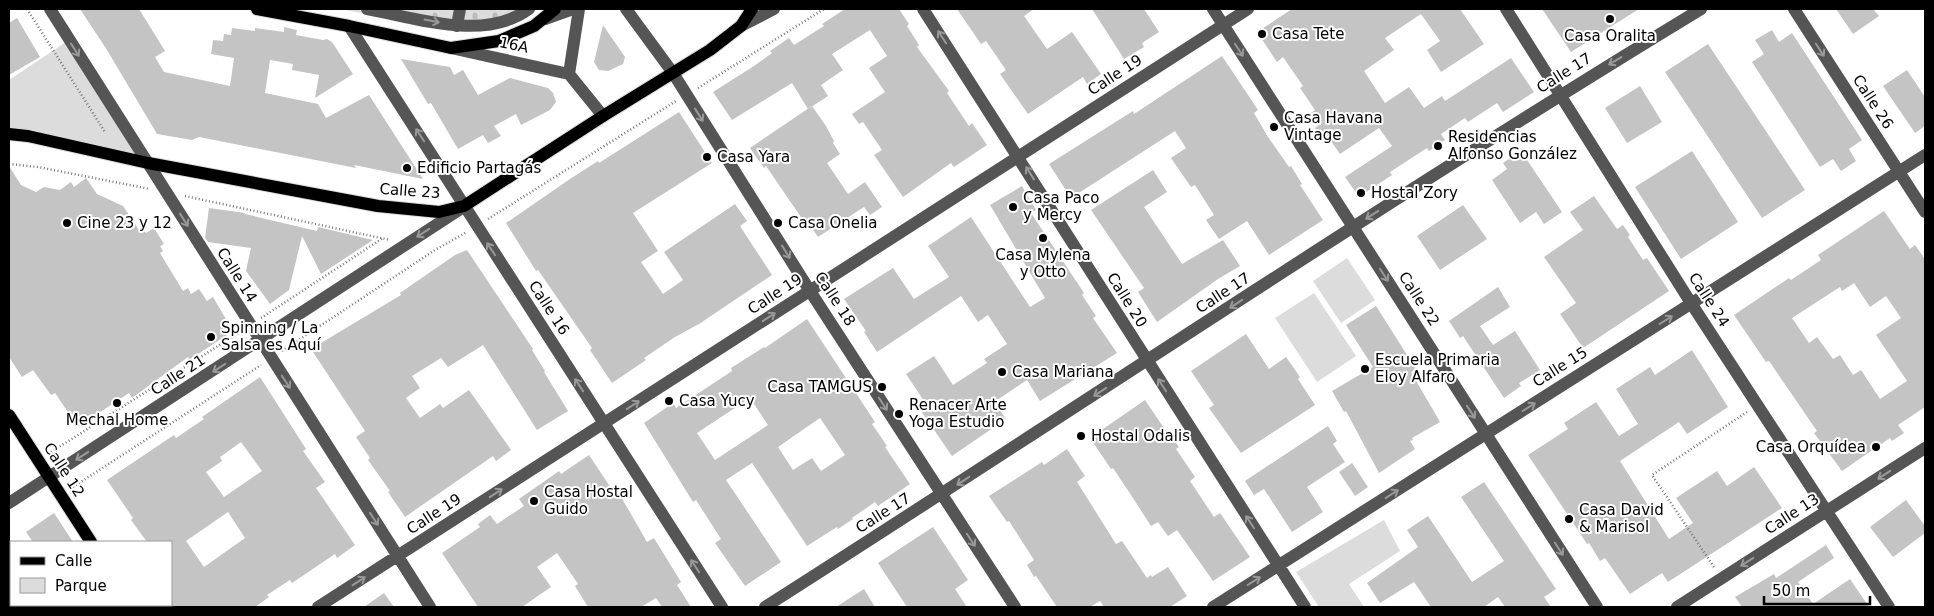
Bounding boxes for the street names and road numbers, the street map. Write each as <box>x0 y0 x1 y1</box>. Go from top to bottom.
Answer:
street label: 16A <box>498 33 531 57</box>
street label: Calle 17 <box>1533 49 1595 97</box>
street label: Calle 19 <box>1084 51 1146 99</box>
street label: Calle 26 <box>1849 71 1897 133</box>
street label: Calle 23 <box>379 180 441 202</box>
street label: Calle 14 <box>213 244 261 306</box>
street label: Calle 18 <box>811 268 859 330</box>
street label: Calle 22 <box>1395 268 1443 330</box>
street label: Calle 20 <box>1103 269 1151 331</box>
street label: Calle 17 <box>1192 269 1254 317</box>
street label: Calle 24 <box>1685 269 1733 331</box>
street label: Calle 19 <box>744 270 806 318</box>
street label: Calle 16 <box>525 277 573 339</box>
street label: Calle 15 <box>1529 343 1591 391</box>
street label: Calle 21 <box>147 351 209 399</box>
street label: Calle 12 <box>40 439 88 501</box>
street label: Calle 17 <box>852 489 914 537</box>
street label: Calle 19 <box>403 490 465 538</box>
street label: Calle 13 <box>1761 490 1823 538</box>

